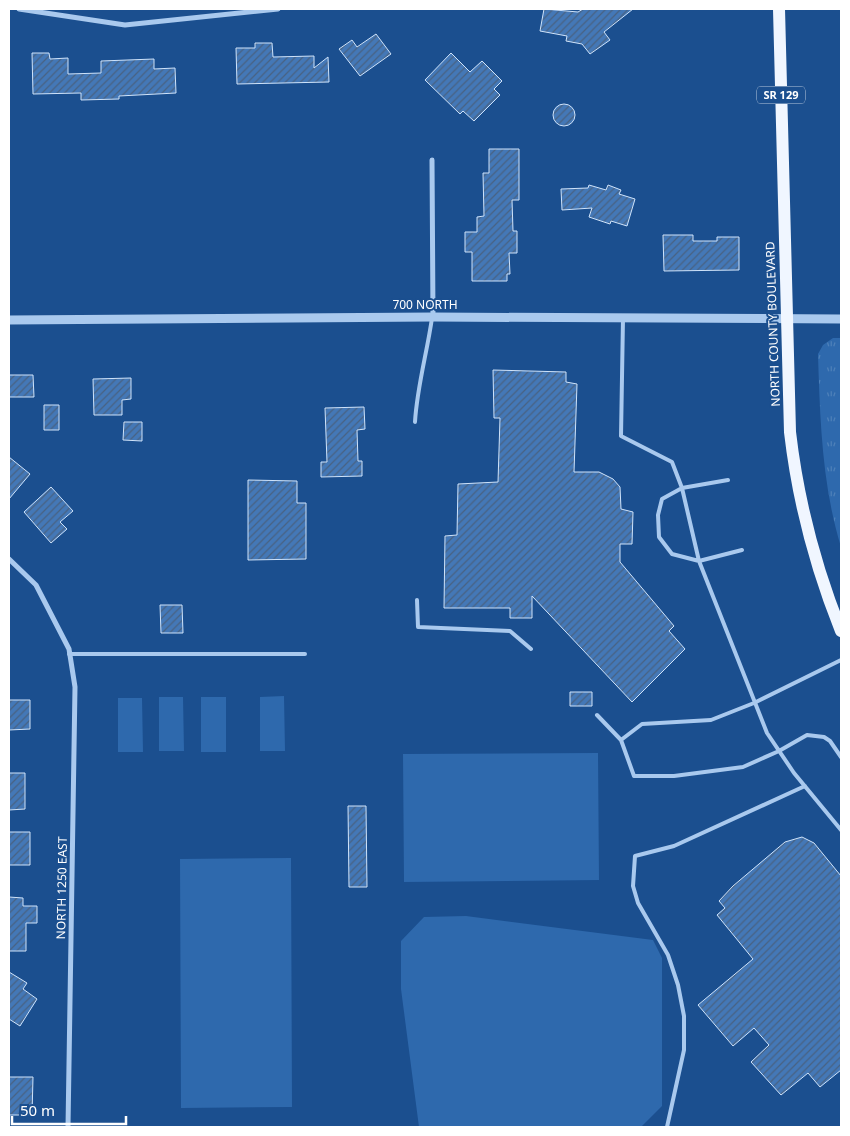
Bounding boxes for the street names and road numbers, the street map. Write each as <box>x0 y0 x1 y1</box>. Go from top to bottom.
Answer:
road number: SR 129 <box>757 86 805 104</box>
street label: NORTH COUNTY BOULEVARD <box>761 241 784 407</box>
street label: 700 NORTH <box>392 296 458 313</box>
street label: NORTH 1250 EAST <box>52 836 71 940</box>

